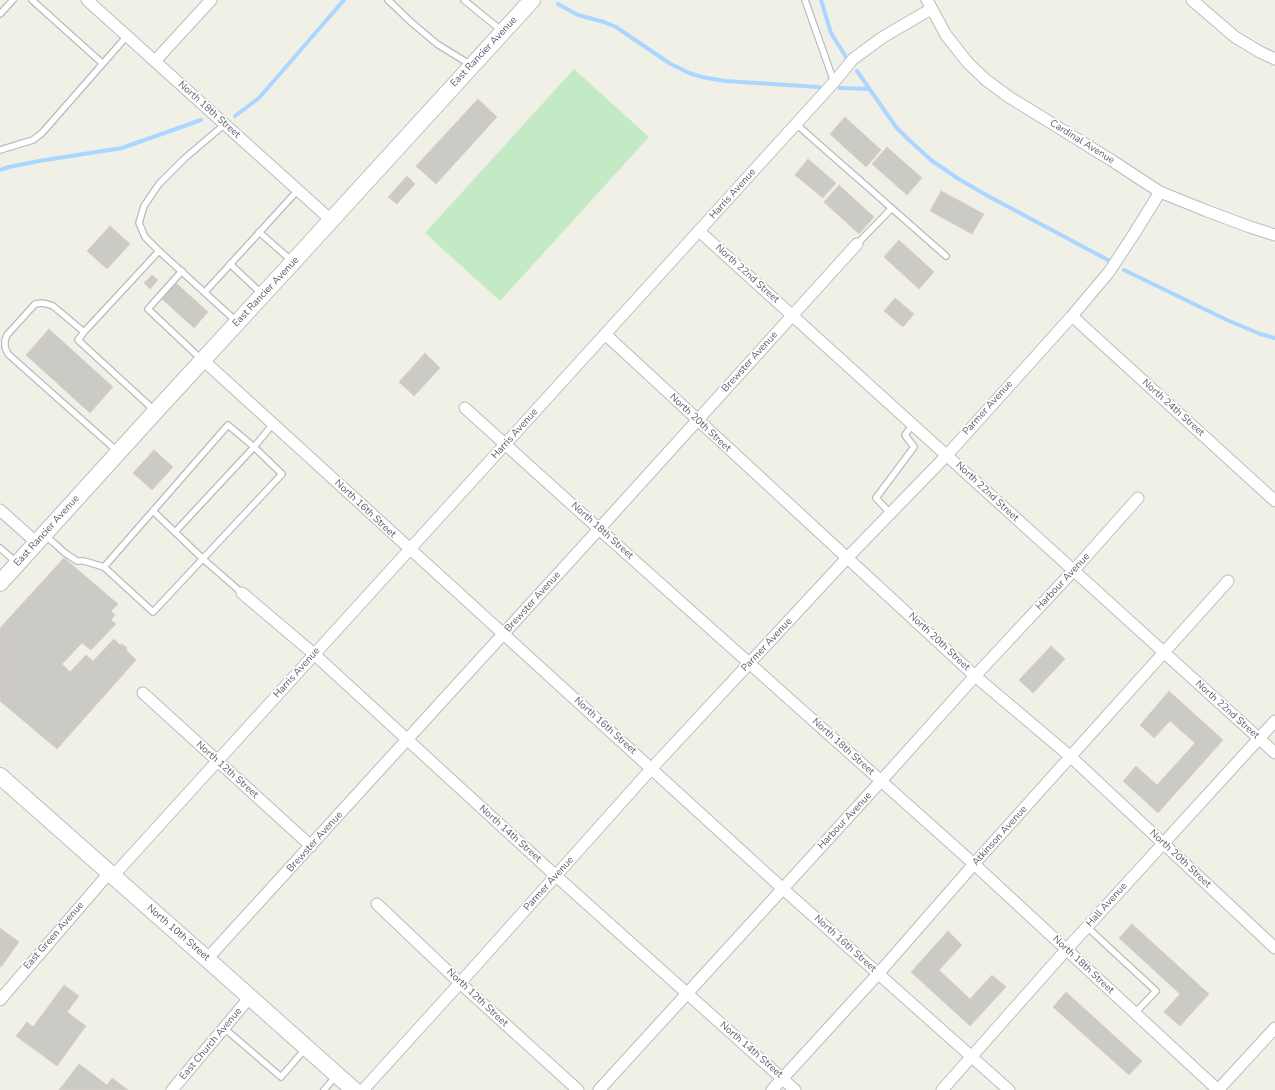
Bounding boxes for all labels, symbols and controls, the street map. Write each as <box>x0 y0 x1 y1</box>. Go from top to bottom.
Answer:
street label: East Rancier Avenue <box>448 14 520 90</box>
street label: North 18th Street <box>175 79 243 141</box>
street label: Cardinal Avenue <box>1047 117 1117 167</box>
street label: Harris Avenue <box>707 166 759 222</box>
street label: North 22nd Street <box>713 242 781 306</box>
street label: East Rancier Avenue <box>230 254 302 330</box>
street label: Brewster Avenue <box>720 329 780 395</box>
street label: North 24th Street <box>1139 377 1207 439</box>
street label: Parmer Avenue <box>960 378 1016 438</box>
street label: North 20th Street <box>667 391 733 455</box>
street label: Harris Avenue <box>489 406 541 462</box>
street label: North 22nd Street <box>953 460 1021 524</box>
street label: North 16th Street <box>332 477 398 541</box>
street label: East Rancier Avenue <box>12 493 82 569</box>
street label: North 18th Street <box>568 500 636 562</box>
street label: Harbour Avenue <box>1033 551 1093 613</box>
street label: Brewster Avenue <box>503 569 563 635</box>
street label: North 20th Street <box>906 610 972 674</box>
street label: Parmer Avenue <box>739 616 795 674</box>
street label: Harris Avenue <box>271 645 323 701</box>
street label: North 22nd Street <box>1193 678 1261 742</box>
street label: North 16th Street <box>571 695 639 757</box>
street label: North 18th Street <box>809 716 877 778</box>
street label: North 12th Street <box>193 739 261 801</box>
street label: Harbour Avenue <box>815 790 875 852</box>
street label: North 14th Street <box>476 803 544 865</box>
street label: Atkinson Avenue <box>970 804 1030 868</box>
street label: Brewster Avenue <box>285 809 345 875</box>
street label: North 20th Street <box>1147 827 1213 891</box>
street label: Parmer Avenue <box>521 854 577 914</box>
street label: Hall Avenue <box>1084 880 1130 930</box>
street label: East Green Avenue <box>21 900 87 972</box>
street label: North 10th Street <box>144 902 212 964</box>
street label: North 16th Street <box>811 913 879 975</box>
street label: North 18th Street <box>1050 933 1116 997</box>
street label: North 12th Street <box>444 966 510 1030</box>
street label: East Church Avenue <box>177 1006 245 1082</box>
street label: North 14th Street <box>717 1019 785 1081</box>

